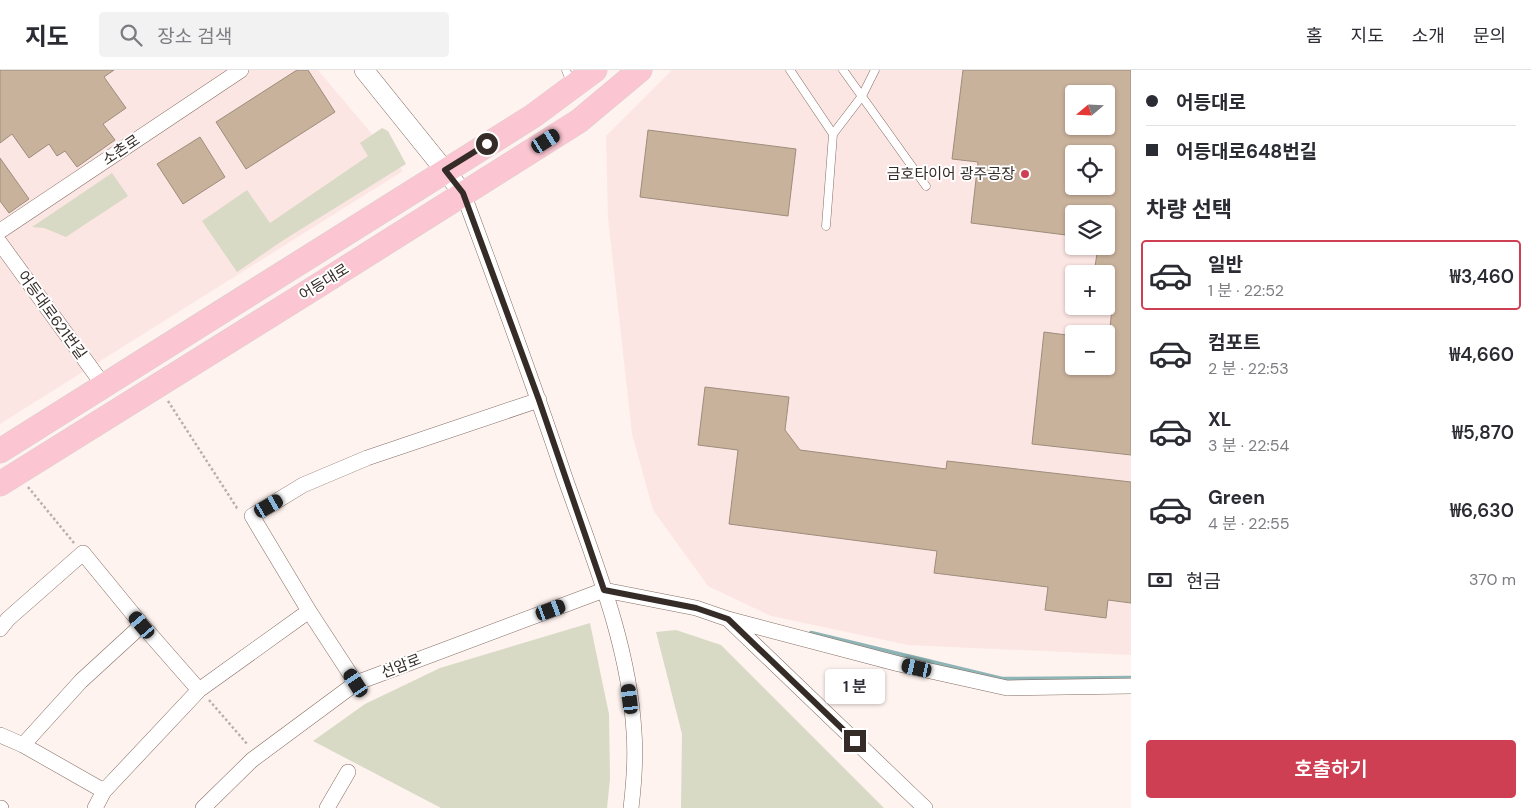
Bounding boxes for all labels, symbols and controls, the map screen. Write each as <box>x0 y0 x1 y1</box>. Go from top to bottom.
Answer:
search box <box>99 12 449 57</box>
text: 지도 <box>25 21 69 52</box>
icon: search <box>117 21 145 49</box>
text: 장소 검색 <box>157 24 232 49</box>
text: 홈 <box>1306 24 1323 48</box>
text: 지도 <box>1351 24 1384 48</box>
text: 소개 <box>1412 24 1445 48</box>
text: 문의 <box>1473 24 1506 48</box>
north arrow <box>1065 85 1115 135</box>
map controls <box>1065 85 1115 375</box>
text: 어등대로 <box>1176 90 1246 115</box>
car <box>529 127 562 155</box>
street label: 소촌로 <box>98 130 144 170</box>
route start <box>476 133 498 155</box>
text: 어등대로648번길 <box>1176 139 1317 164</box>
button: locate <box>1065 145 1115 195</box>
place label: 금호타이어 광주공장 <box>887 164 1015 184</box>
marker: 금호타이어 광주공장 <box>1019 168 1031 180</box>
text: 차량 선택 <box>1146 195 1232 224</box>
button: layers <box>1065 205 1115 255</box>
text: 일반 <box>1208 252 1243 277</box>
icon: car <box>1148 253 1193 298</box>
street label: 어등대로 <box>295 259 353 305</box>
text: ₩3,460 <box>1450 264 1514 289</box>
button: + <box>1065 265 1115 315</box>
street label: 어등대로621번길 <box>13 267 91 363</box>
text: 1 분 · 22:52 <box>1208 280 1284 301</box>
button: − <box>1065 325 1115 375</box>
text: 컴포트 <box>1208 330 1260 355</box>
icon: car <box>1148 331 1193 376</box>
text: ₩4,660 <box>1449 342 1514 367</box>
text: 2 분 · 22:53 <box>1208 358 1289 379</box>
text: XL <box>1208 407 1231 432</box>
icon: car <box>1148 409 1193 454</box>
text: ₩5,870 <box>1452 420 1514 445</box>
text: 3 분 · 22:54 <box>1208 435 1289 456</box>
text: Green <box>1208 485 1265 510</box>
icon: car <box>1148 487 1193 532</box>
car <box>252 492 285 520</box>
text: ₩6,630 <box>1450 498 1514 523</box>
text: 4 분 · 22:55 <box>1208 513 1290 534</box>
icon: cash <box>1146 566 1174 594</box>
text: 현금 <box>1186 569 1221 594</box>
text: 370 m <box>1469 569 1516 590</box>
car <box>534 598 567 622</box>
car <box>126 609 157 641</box>
street label: 선암로 <box>378 649 424 683</box>
car <box>900 657 933 679</box>
car <box>341 666 370 700</box>
callout: 1 분 <box>825 668 885 704</box>
text: 1 분 <box>843 676 867 697</box>
car <box>620 683 639 715</box>
route end <box>844 730 866 752</box>
button: 호출하기 <box>1146 740 1516 798</box>

